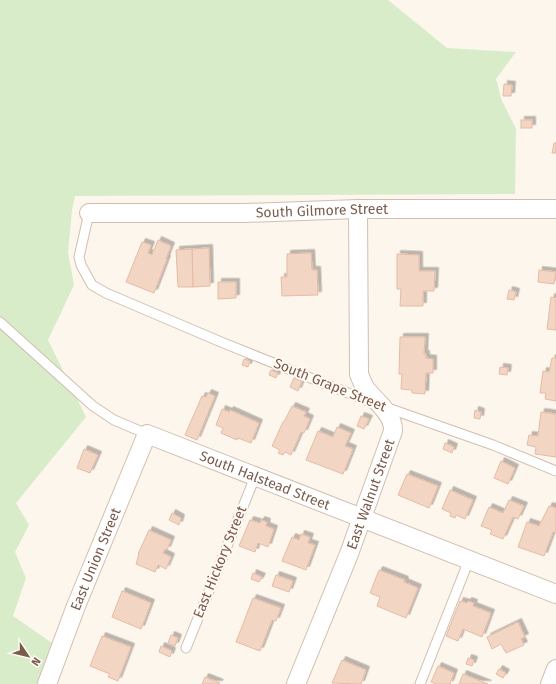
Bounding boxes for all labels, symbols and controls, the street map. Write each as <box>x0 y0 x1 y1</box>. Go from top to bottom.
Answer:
street label: South Gilmore Street <box>255 201 389 221</box>
street label: South Grape Street <box>271 355 390 416</box>
street label: East Walnut Street <box>343 436 398 552</box>
street label: South Halstead Street <box>197 447 334 514</box>
street label: East Hickory Street <box>190 503 251 621</box>
street label: East Union Street <box>67 504 125 613</box>
north arrow <box>8 636 48 676</box>
text: N <box>28 655 43 668</box>

